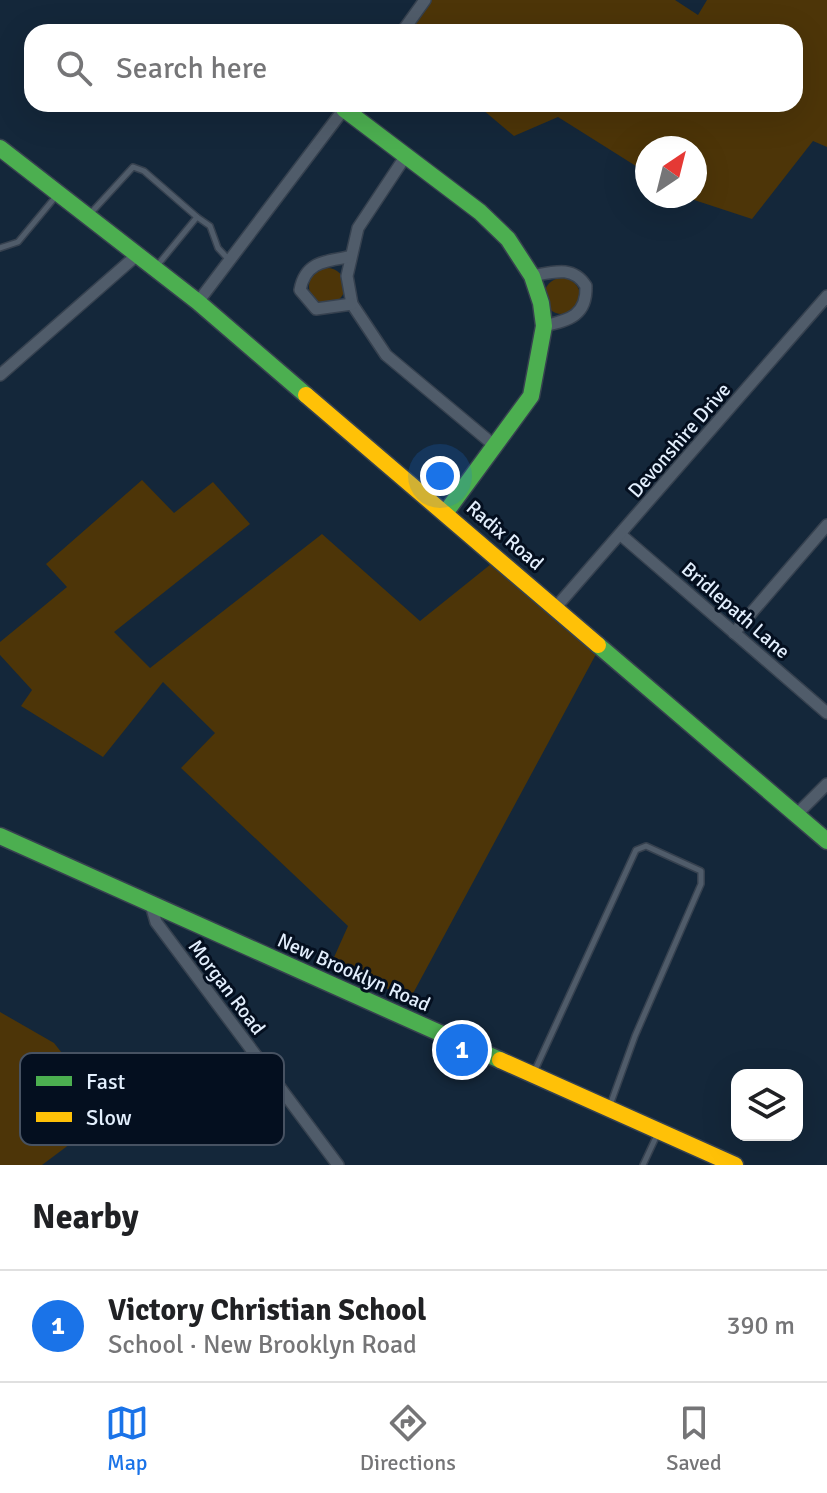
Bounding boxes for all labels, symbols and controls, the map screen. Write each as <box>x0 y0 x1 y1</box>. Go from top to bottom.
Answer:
search box <box>24 24 803 112</box>
icon: search <box>52 46 96 90</box>
text: Search here <box>116 50 267 87</box>
north arrow <box>635 136 707 208</box>
street label: Devonshire Drive <box>623 378 736 503</box>
your location <box>420 456 460 496</box>
street label: Radix Road <box>461 495 548 576</box>
street label: Bridlepath Lane <box>676 557 795 664</box>
street label: New Brooklyn Road <box>274 928 434 1017</box>
street label: Morgan Road <box>183 935 270 1040</box>
pin: 1 <box>436 1020 488 1080</box>
legend <box>20 1053 284 1145</box>
text: Fast <box>86 1068 126 1095</box>
map controls <box>731 1069 803 1141</box>
button: layers <box>731 1069 803 1141</box>
text: Slow <box>86 1104 132 1131</box>
text: Nearby <box>32 1196 139 1238</box>
text: Victory Christian School <box>108 1292 426 1329</box>
text: 1 <box>51 1310 65 1342</box>
text: 390 m <box>726 1310 795 1342</box>
text: School · New Brooklyn Road <box>108 1329 417 1361</box>
tab: Map <box>105 1401 149 1476</box>
tab: Directions <box>360 1401 456 1476</box>
tab: Saved <box>666 1401 722 1476</box>

